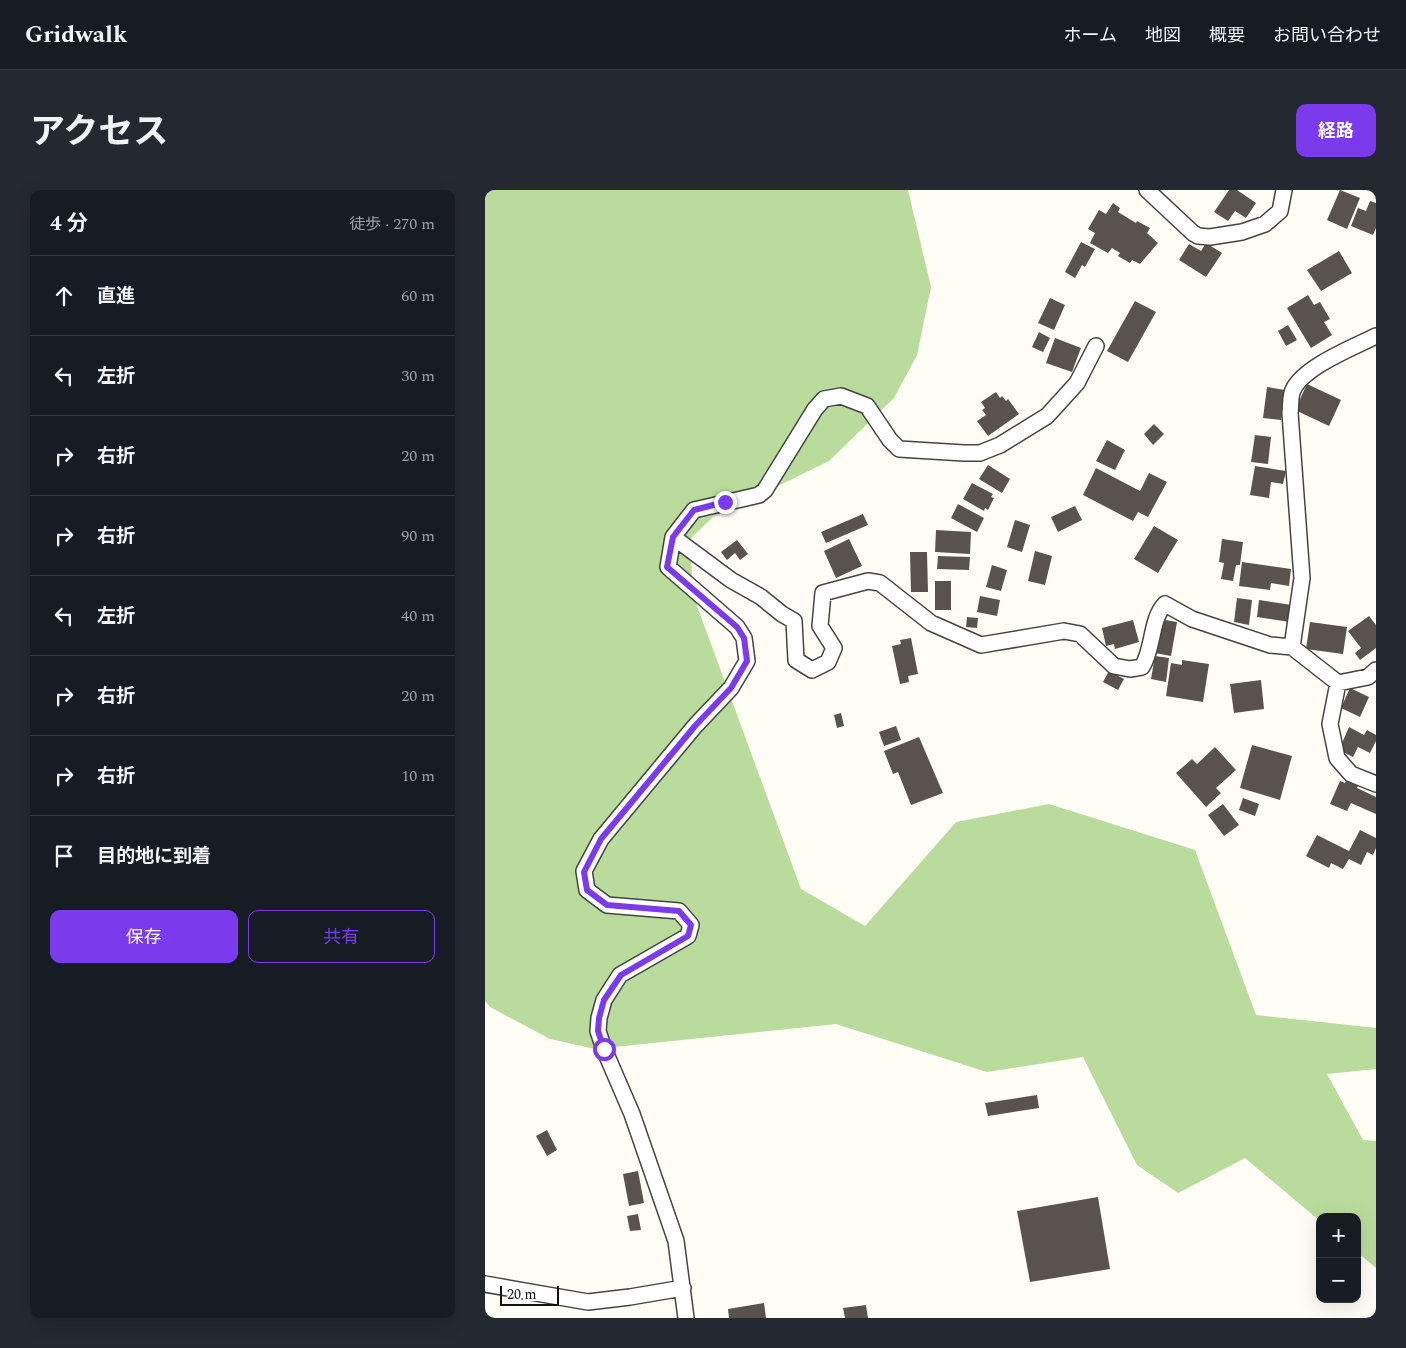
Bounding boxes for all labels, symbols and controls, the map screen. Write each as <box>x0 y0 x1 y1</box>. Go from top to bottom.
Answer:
text: Gridwalk <box>25 17 127 53</box>
text: ホーム <box>1064 22 1117 49</box>
text: 地図 <box>1145 22 1181 49</box>
text: 概要 <box>1209 22 1245 49</box>
text: お問い合わせ <box>1273 22 1381 49</box>
button: 経路 <box>1296 104 1376 157</box>
text: アクセス <box>30 106 168 159</box>
text: 4 分 <box>50 208 88 240</box>
text: 徒歩 · 270 m <box>349 212 435 236</box>
icon: ahead <box>50 282 78 310</box>
text: 直進 <box>97 282 135 311</box>
text: 60 m <box>401 284 435 308</box>
icon: left <box>50 362 78 390</box>
text: 左折 <box>97 362 135 391</box>
text: 30 m <box>401 364 435 388</box>
icon: right <box>50 442 78 470</box>
text: 右折 <box>97 442 135 471</box>
text: 20 m <box>401 444 435 468</box>
route end <box>714 491 737 514</box>
icon: right <box>50 522 78 550</box>
text: 右折 <box>97 522 135 551</box>
text: 90 m <box>401 524 435 548</box>
icon: left <box>50 602 78 630</box>
text: 左折 <box>97 602 135 631</box>
text: 40 m <box>401 604 435 628</box>
icon: right <box>50 682 78 710</box>
text: 右折 <box>97 682 135 711</box>
text: 20 m <box>401 684 435 708</box>
icon: right <box>50 762 78 790</box>
text: 右折 <box>97 762 135 791</box>
text: 10 m <box>401 764 435 788</box>
icon: arrive <box>50 842 78 870</box>
text: 目的地に到着 <box>97 842 211 871</box>
button: 保存 <box>50 910 238 963</box>
button: 共有 <box>248 910 435 963</box>
route start <box>593 1038 616 1061</box>
map controls <box>1316 1213 1361 1303</box>
button: + <box>1316 1213 1361 1258</box>
button: − <box>1316 1258 1361 1303</box>
scale bar <box>500 1283 559 1306</box>
text: 20 m <box>507 1284 537 1305</box>

